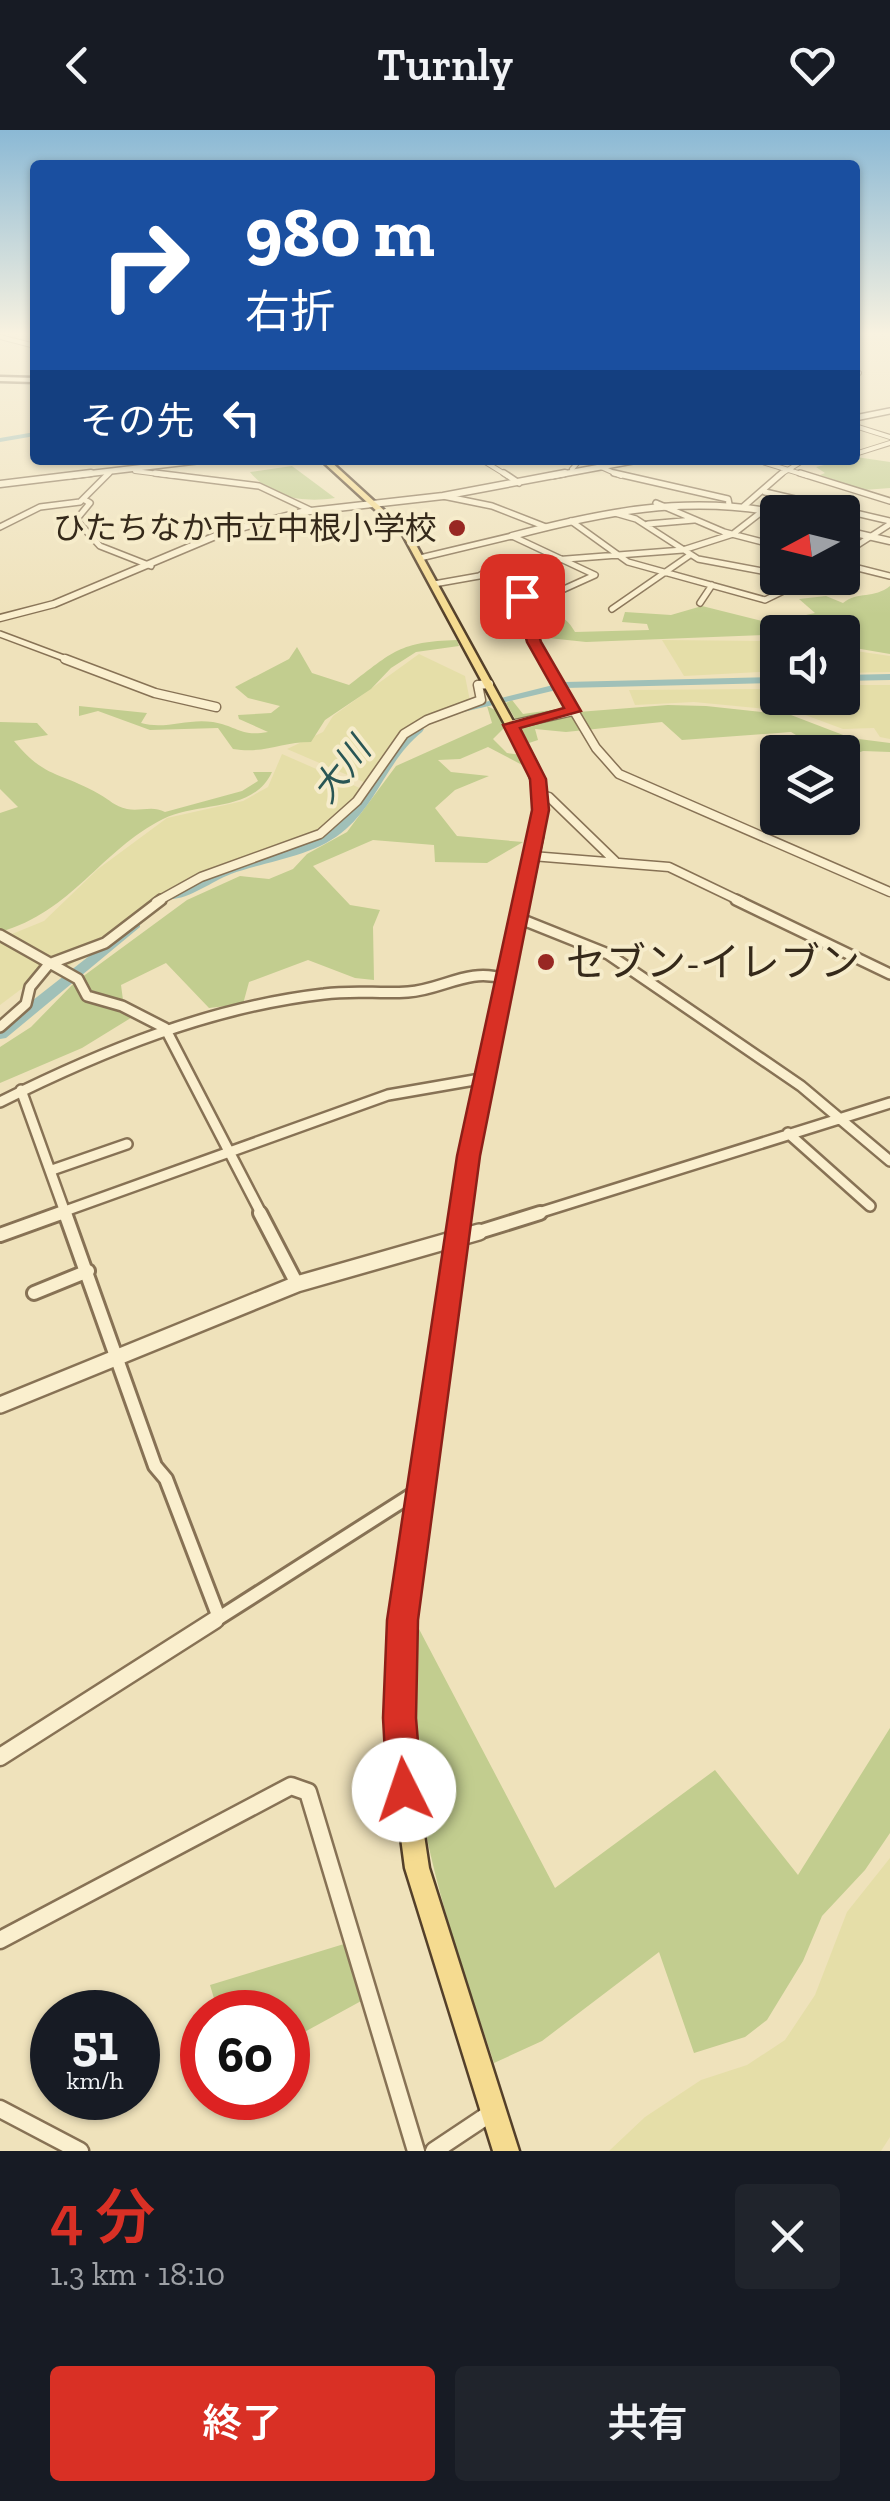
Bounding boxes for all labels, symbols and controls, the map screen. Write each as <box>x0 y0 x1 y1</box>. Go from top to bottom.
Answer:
icon: back <box>50 38 105 93</box>
text: Turnly <box>377 38 513 92</box>
icon: heart <box>785 38 840 93</box>
text: 980 m <box>245 190 435 274</box>
icon: right <box>80 200 210 330</box>
text: 右折 <box>245 285 335 339</box>
icon: left <box>214 390 269 445</box>
text: その先 <box>80 398 194 444</box>
north arrow <box>760 495 860 595</box>
map controls <box>760 495 860 835</box>
place label: ひたちなか市立中根小学校 <box>53 509 437 547</box>
marker: ひたちなか市立中根小学校 <box>446 517 468 539</box>
pin <box>480 554 565 639</box>
icon: arrive <box>495 569 550 624</box>
button: sound <box>760 615 860 715</box>
water label: 大川 <box>303 726 382 811</box>
button: layers <box>760 735 860 835</box>
place label: セブン-イレブン <box>566 938 860 986</box>
marker: セブン-イレブン <box>535 951 557 973</box>
position arrow <box>352 1738 456 1842</box>
speed limit sign: 60 <box>180 1990 310 2120</box>
text: 51 <box>72 2013 118 2073</box>
text: km/h <box>66 2065 124 2095</box>
text: 4 分 <box>50 2181 156 2253</box>
button: close <box>735 2184 840 2289</box>
text: 1.3 km · 18:10 <box>50 2255 225 2293</box>
button: 終了 <box>50 2366 435 2481</box>
button: 共有 <box>455 2366 840 2481</box>

